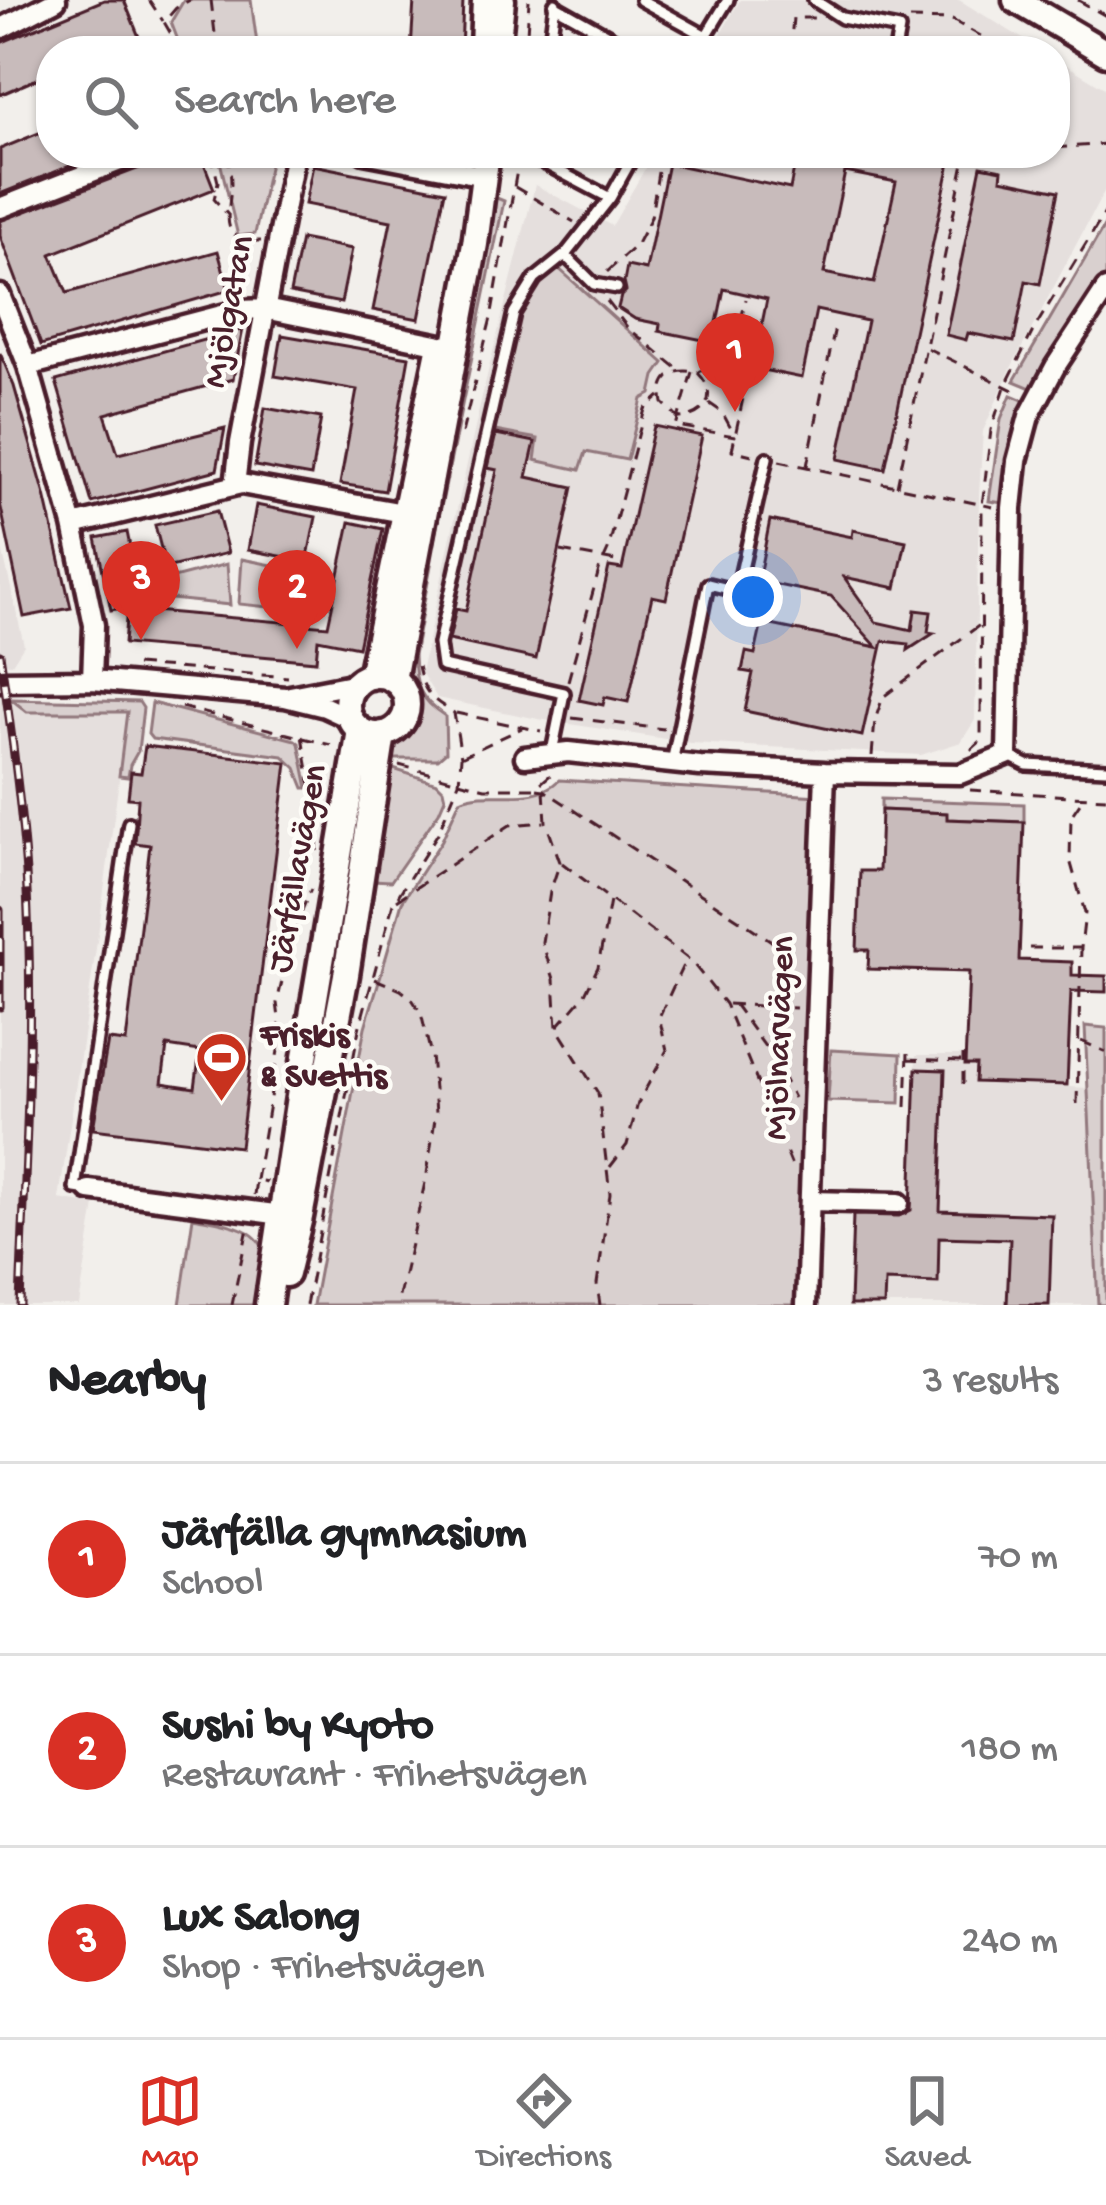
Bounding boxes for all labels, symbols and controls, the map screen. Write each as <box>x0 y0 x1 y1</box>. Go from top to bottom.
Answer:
search box <box>36 36 1070 168</box>
icon: search <box>78 69 144 135</box>
text: Search here <box>174 76 396 129</box>
street label: Mjölgatan <box>195 232 267 392</box>
pin: 1 <box>696 313 774 412</box>
pin: 3 <box>102 541 180 640</box>
pin: 2 <box>258 550 336 649</box>
your location <box>723 567 783 627</box>
street label: Järfällavägen <box>261 762 339 976</box>
street label: Mjölnarvägen <box>757 935 807 1141</box>
place label: Friskis & Svettis <box>259 1016 388 1100</box>
sports icon: Friskis & Svettis <box>193 1030 249 1104</box>
text: Nearby <box>48 1353 206 1413</box>
text: 3 results <box>923 1360 1058 1406</box>
text: Järfälla gymnasium <box>162 1509 526 1562</box>
text: 1 <box>79 1536 95 1582</box>
text: 70 m <box>979 1536 1058 1582</box>
text: School <box>162 1562 263 1608</box>
text: Sushi by Kyoto <box>162 1701 434 1754</box>
text: 2 <box>77 1728 97 1774</box>
text: 180 m <box>962 1728 1058 1774</box>
text: Restaurant · Frihetsvägen <box>162 1754 587 1800</box>
text: Lux Salong <box>162 1893 360 1946</box>
text: 3 <box>77 1920 97 1966</box>
text: 240 m <box>961 1920 1058 1966</box>
text: Shop · Frihetsvägen <box>162 1946 484 1992</box>
tab: Map <box>137 2068 203 2178</box>
tab: Directions <box>477 2068 611 2178</box>
tab: Saved <box>885 2068 969 2178</box>

